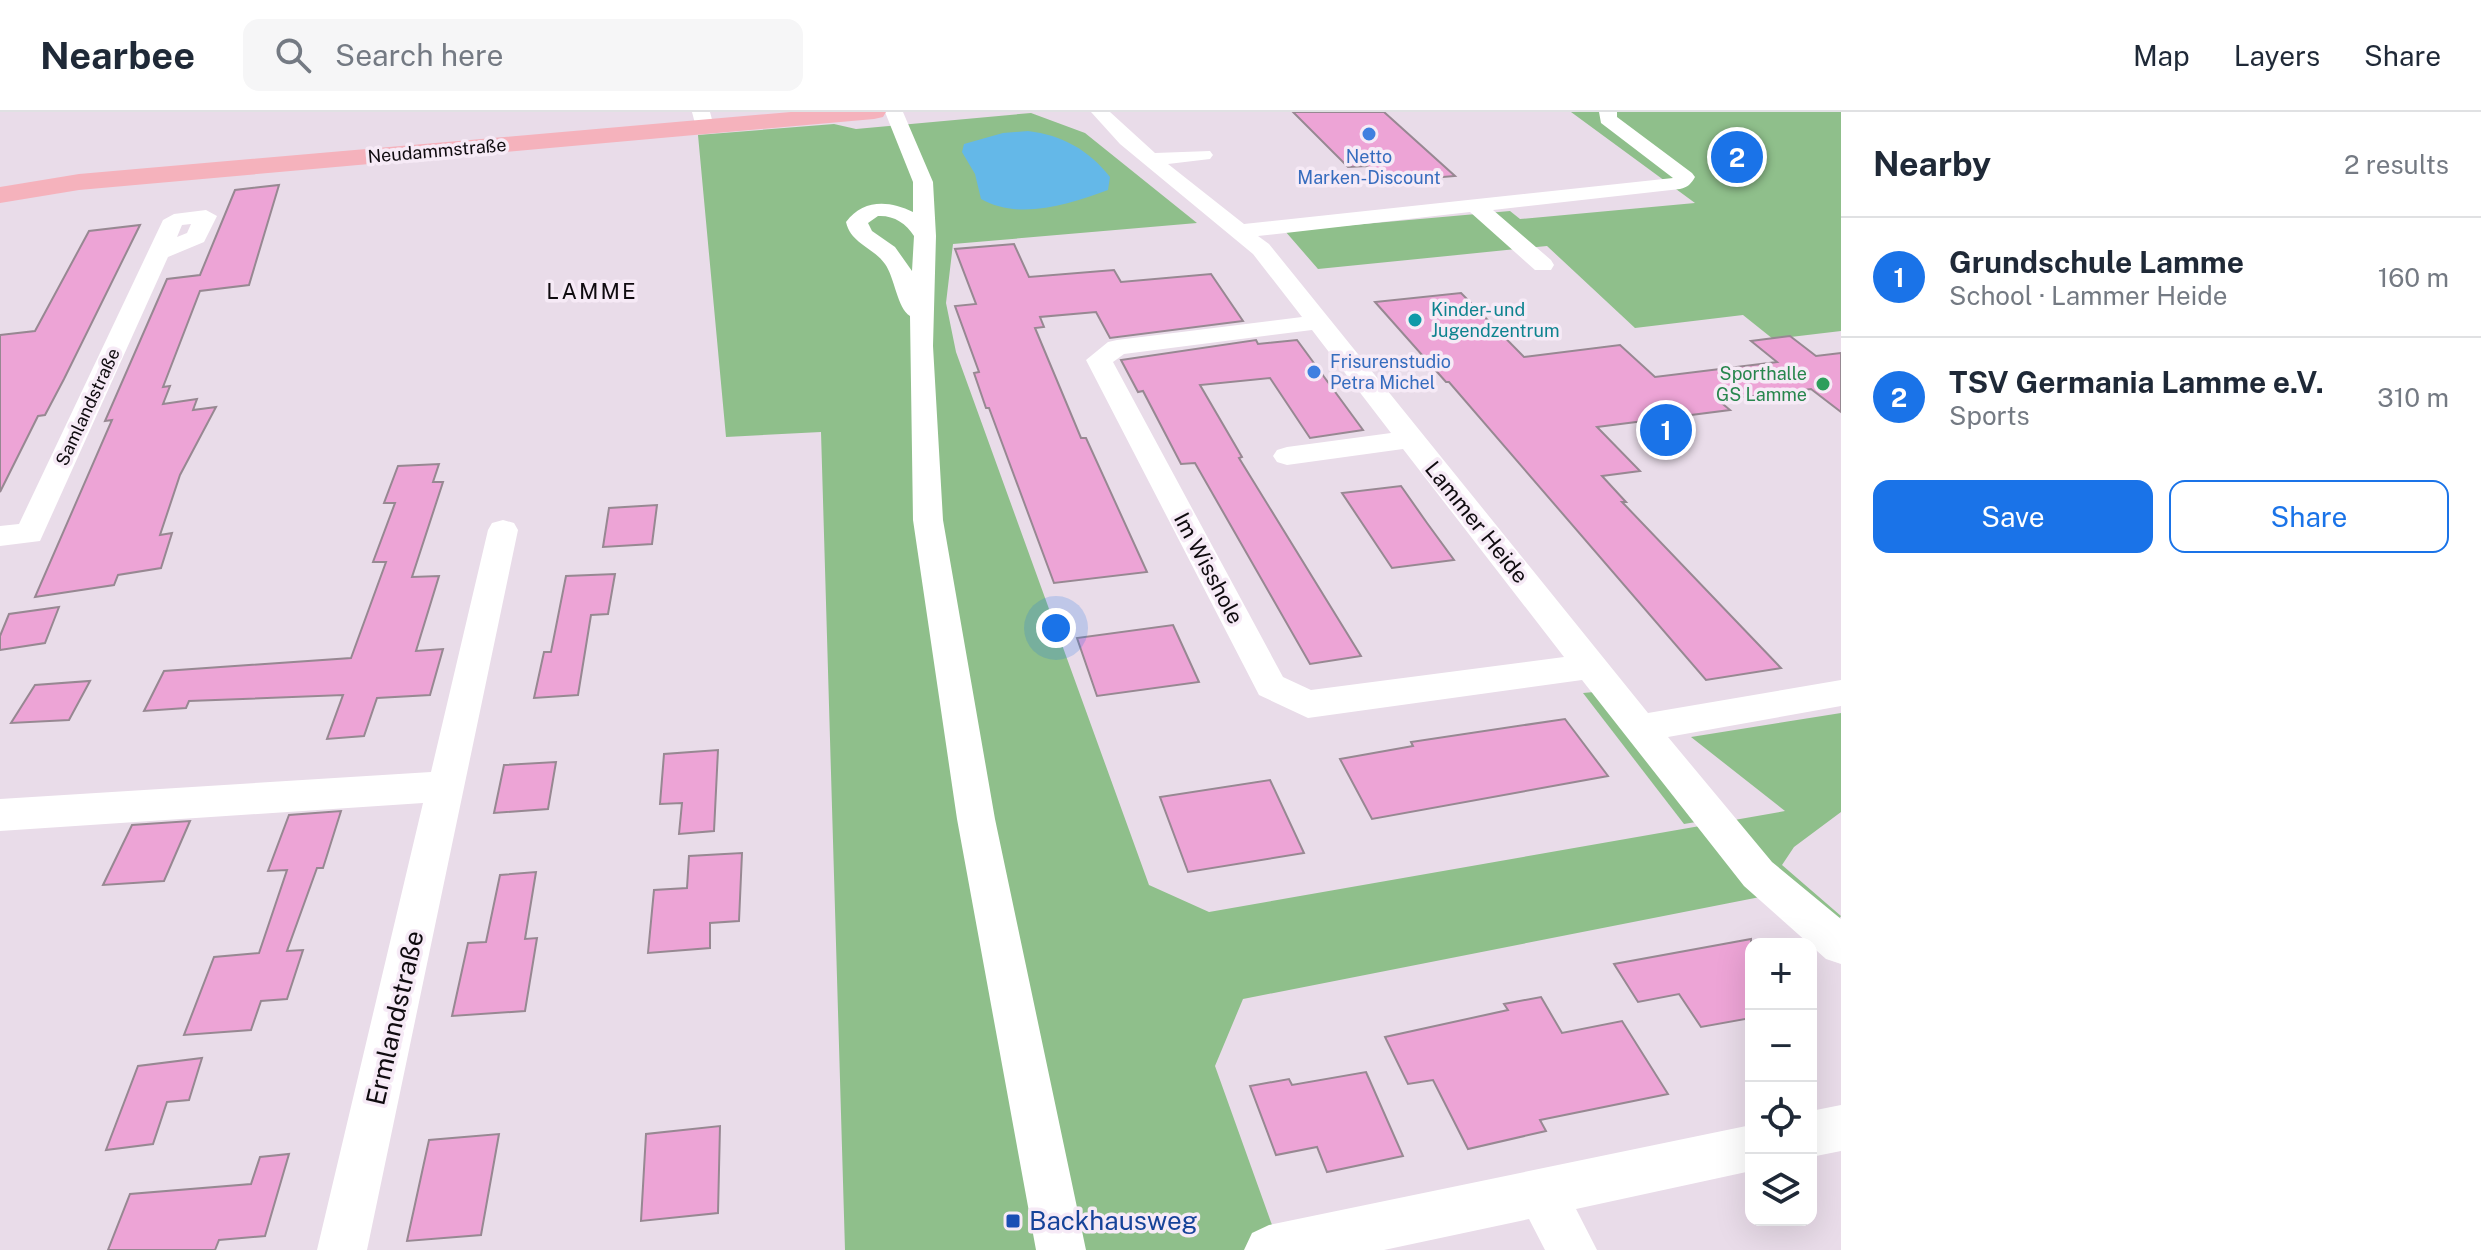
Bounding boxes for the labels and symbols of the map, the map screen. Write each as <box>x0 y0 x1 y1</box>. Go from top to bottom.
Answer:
marker: Netto Marken-Discount <box>1360 125 1378 143</box>
pin: 2 <box>1711 127 1763 187</box>
street label: Neudammstraße <box>367 134 507 167</box>
place label: Netto Marken-Discount <box>1297 146 1441 188</box>
district label: LAMME <box>546 278 638 304</box>
place label: Kinder- und Jugendzentrum <box>1431 299 1560 341</box>
marker: Kinder- und Jugendzentrum <box>1406 311 1424 329</box>
street label: Samlandstraße <box>51 345 124 469</box>
place label: Frisurenstudio Petra Michel <box>1330 351 1451 393</box>
marker: Frisurenstudio Petra Michel <box>1305 363 1323 381</box>
place label: Sporthalle GS Lamme <box>1716 363 1807 405</box>
marker: Sporthalle GS Lamme <box>1814 375 1832 393</box>
pin: 1 <box>1640 400 1692 460</box>
street label: Lammer Heide <box>1420 456 1534 588</box>
street label: Im Wisshole <box>1169 508 1249 628</box>
your location <box>1036 608 1076 648</box>
street label: Ermlandstraße <box>359 928 430 1108</box>
place label: Backhausweg <box>1029 1205 1198 1236</box>
marker: Backhausweg <box>1004 1212 1022 1230</box>

